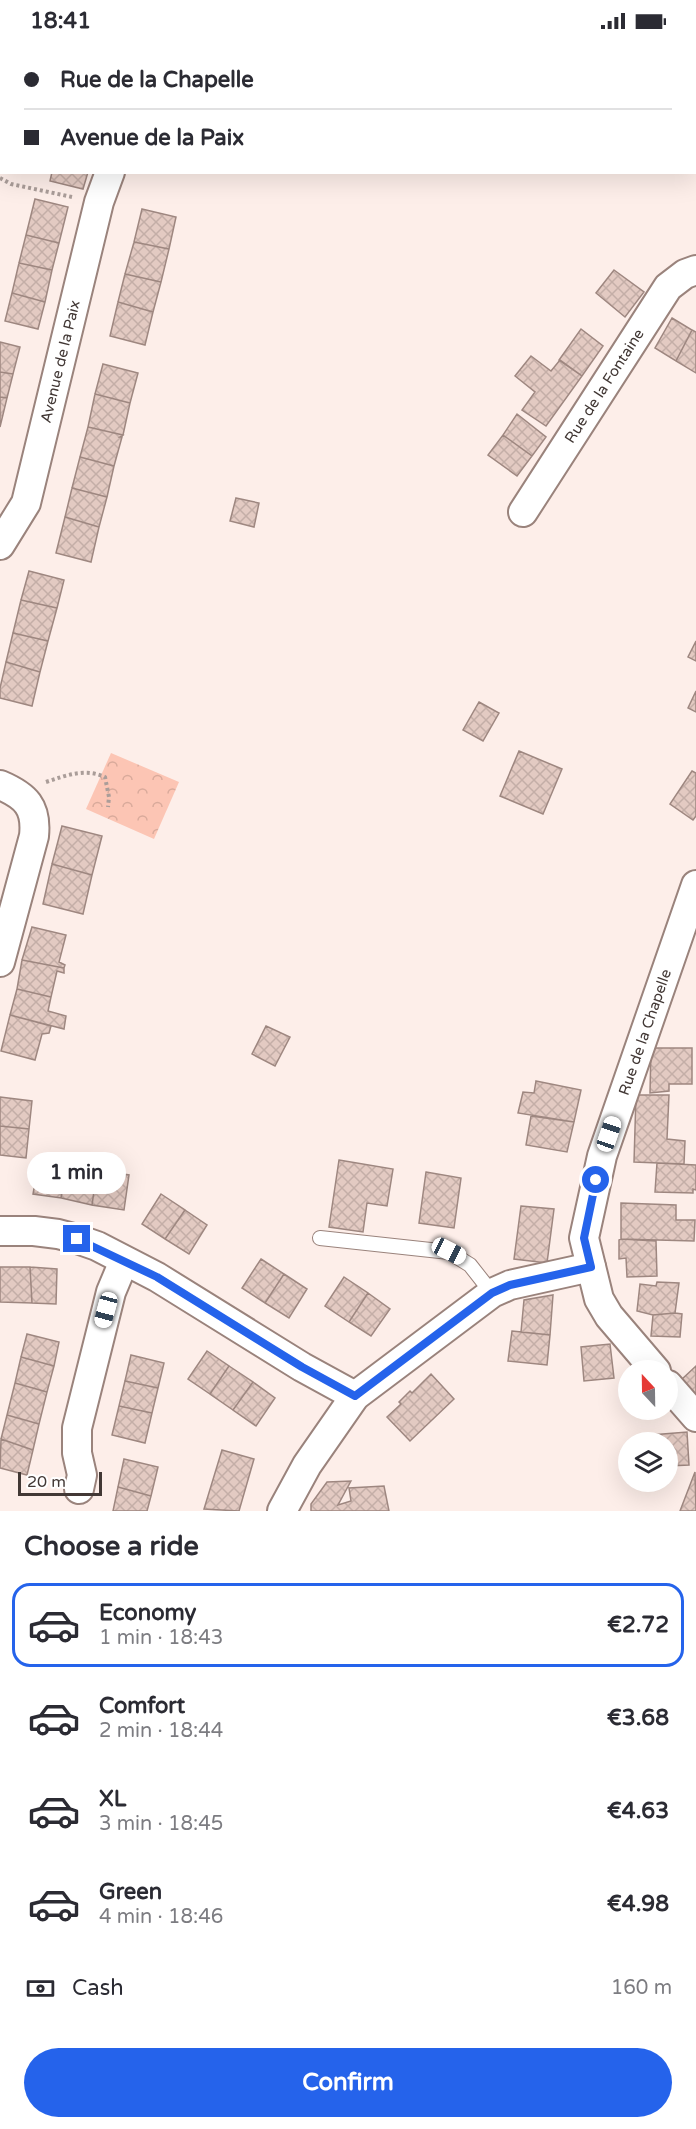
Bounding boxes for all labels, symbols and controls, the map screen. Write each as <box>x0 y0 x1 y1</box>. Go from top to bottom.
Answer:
text: 18:41 <box>30 8 91 34</box>
text: Rue de la Chapelle <box>60 67 254 93</box>
text: Avenue de la Paix <box>60 125 244 151</box>
street label: Avenue de la Paix <box>37 298 84 425</box>
street label: Rue de la Fontaine <box>561 325 648 446</box>
street label: Rue de la Chapelle <box>615 967 675 1097</box>
car <box>595 1114 623 1154</box>
callout: 1 min <box>28 1152 127 1194</box>
text: 1 min <box>50 1161 103 1185</box>
route start <box>582 1166 609 1193</box>
route end <box>63 1225 90 1252</box>
car <box>429 1235 469 1267</box>
car <box>93 1290 119 1330</box>
north arrow <box>618 1360 678 1420</box>
map controls <box>618 1360 678 1492</box>
button: layers <box>618 1432 678 1492</box>
scale bar <box>18 1469 102 1496</box>
text: 20 m <box>27 1472 66 1492</box>
text: Choose a ride <box>24 1530 199 1563</box>
icon: car <box>27 1598 81 1652</box>
text: Economy <box>99 1600 196 1626</box>
text: €2.72 <box>607 1612 669 1638</box>
text: 1 min · 18:43 <box>99 1626 223 1650</box>
icon: car <box>27 1691 81 1745</box>
text: Comfort <box>99 1693 185 1719</box>
text: €3.68 <box>607 1705 669 1731</box>
text: 2 min · 18:44 <box>99 1719 223 1743</box>
icon: car <box>27 1784 81 1838</box>
text: XL <box>99 1786 126 1812</box>
text: €4.63 <box>607 1798 669 1824</box>
text: 3 min · 18:45 <box>99 1812 223 1836</box>
icon: car <box>27 1877 81 1931</box>
text: Green <box>99 1879 162 1905</box>
text: €4.98 <box>607 1891 669 1917</box>
text: 4 min · 18:46 <box>99 1905 223 1929</box>
icon: cash <box>24 1972 57 2005</box>
text: Cash <box>72 1975 124 2001</box>
text: 160 m <box>611 1976 672 2000</box>
button: Confirm <box>24 2048 672 2117</box>

